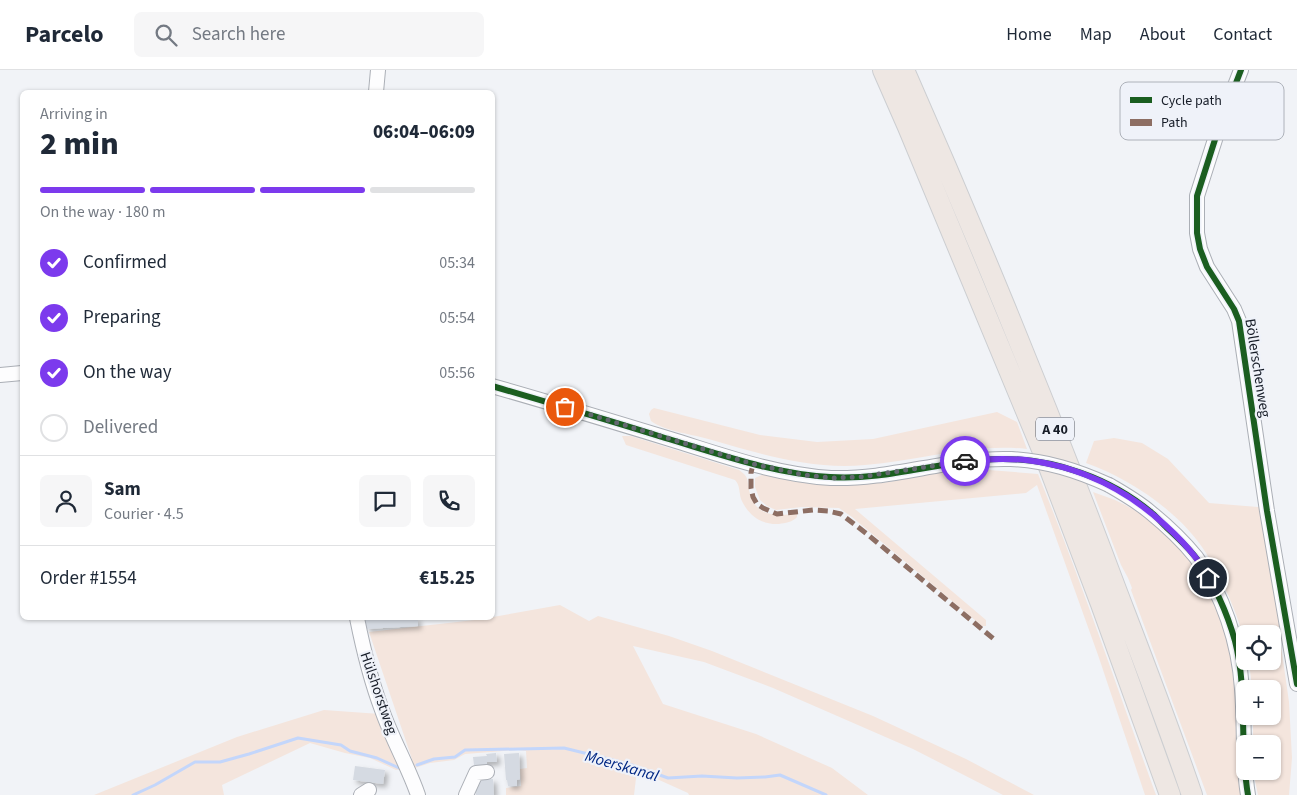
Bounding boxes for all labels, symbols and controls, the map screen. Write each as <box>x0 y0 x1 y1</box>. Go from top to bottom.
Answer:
search box <box>134 12 484 57</box>
text: Parcelo <box>25 17 104 52</box>
icon: search <box>152 21 180 49</box>
text: Search here <box>192 21 285 48</box>
text: Home <box>1006 22 1052 47</box>
text: Map <box>1080 22 1112 47</box>
text: About <box>1140 22 1185 47</box>
text: Contact <box>1213 22 1272 47</box>
legend <box>1120 82 1284 140</box>
text: Cycle path <box>1161 91 1222 111</box>
text: Arriving in <box>40 103 108 125</box>
text: Path <box>1161 113 1188 133</box>
text: 06:04–06:09 <box>373 119 475 146</box>
text: 2 min <box>40 121 119 167</box>
text: On the way · 180 m <box>40 201 165 223</box>
icon: check <box>40 249 68 277</box>
text: Confirmed <box>83 249 167 276</box>
text: 05:34 <box>439 252 475 274</box>
icon: check <box>40 304 68 332</box>
text: Preparing <box>83 304 161 331</box>
text: 05:54 <box>439 307 475 329</box>
street label: Böllerschenweg <box>1239 317 1276 419</box>
icon: check <box>40 359 68 387</box>
text: On the way <box>83 359 172 386</box>
text: 05:56 <box>439 362 475 384</box>
pin <box>544 386 586 428</box>
icon: bag <box>551 393 579 421</box>
text: Delivered <box>83 414 158 441</box>
road number: A 40 <box>1036 418 1074 440</box>
courier <box>940 436 990 486</box>
icon: car <box>951 447 979 475</box>
button: person <box>40 475 92 527</box>
button: chat <box>359 475 411 527</box>
button: phone <box>423 475 475 527</box>
text: Sam <box>104 476 141 503</box>
text: Courier · 4.5 <box>104 503 184 525</box>
pin <box>1187 557 1229 599</box>
icon: home <box>1194 564 1222 592</box>
text: Order #1554 <box>40 565 137 592</box>
text: €15.25 <box>419 565 475 592</box>
map controls <box>1236 625 1281 780</box>
button: locate <box>1236 625 1281 670</box>
street label: Hülshorstweg <box>355 649 403 738</box>
button: + <box>1236 680 1281 725</box>
button: − <box>1236 735 1281 780</box>
water label: Moerskanal <box>582 745 661 787</box>

